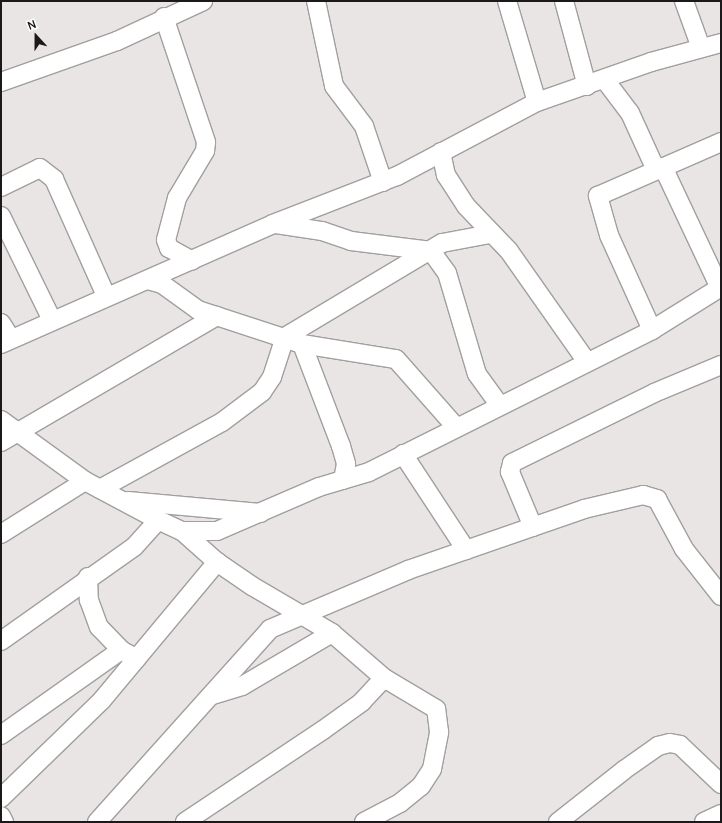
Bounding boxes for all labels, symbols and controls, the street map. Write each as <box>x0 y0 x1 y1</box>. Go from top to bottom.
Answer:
north arrow <box>16 16 56 56</box>
text: N <box>25 16 38 33</box>

